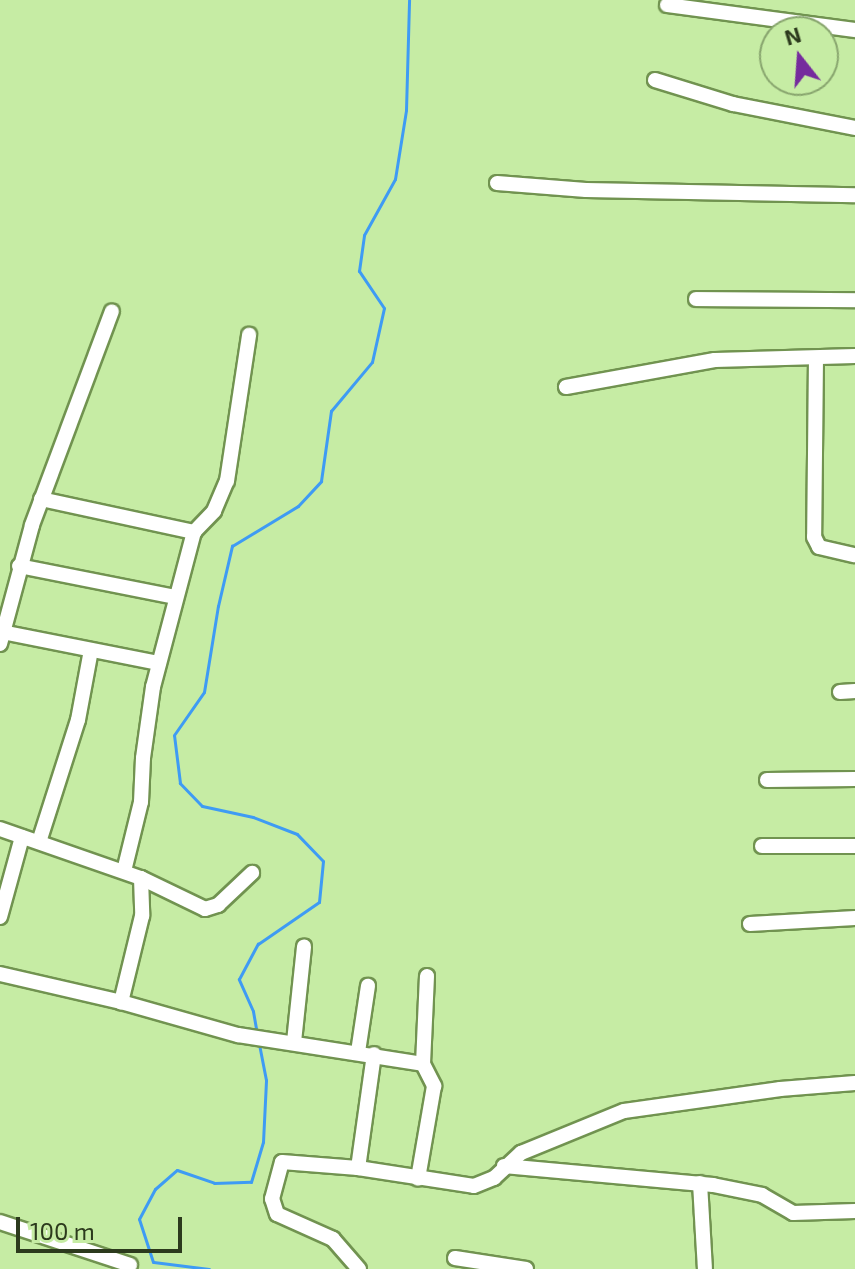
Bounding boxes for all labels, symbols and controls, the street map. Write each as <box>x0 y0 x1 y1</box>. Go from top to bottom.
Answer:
north arrow <box>759 16 839 96</box>
text: N <box>781 20 804 50</box>
scale bar <box>20 1201 186 1251</box>
text: 100 m <box>30 1216 95 1245</box>

